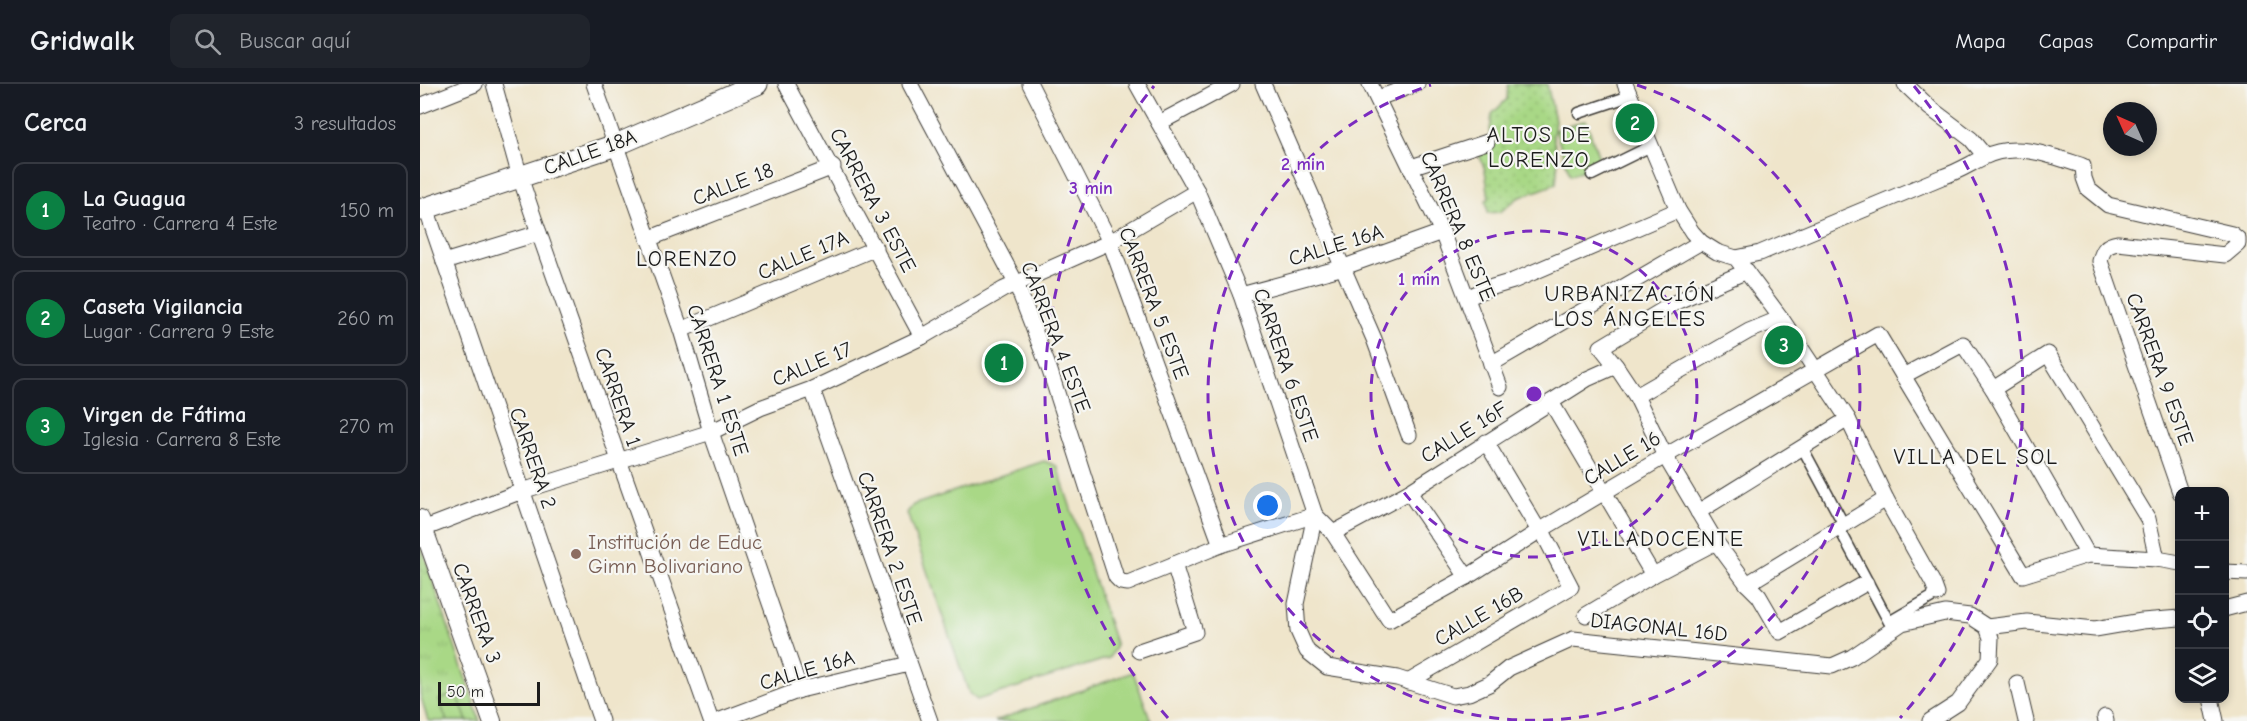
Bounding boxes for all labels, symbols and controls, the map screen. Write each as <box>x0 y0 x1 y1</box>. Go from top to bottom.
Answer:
search box <box>170 14 590 68</box>
text: Gridwalk <box>30 25 134 57</box>
icon: search <box>191 25 224 58</box>
text: Buscar aquí <box>239 28 350 54</box>
text: Mapa <box>1955 29 2006 53</box>
text: Capas <box>2039 29 2093 53</box>
text: Compartir <box>2126 29 2217 53</box>
pin: 2 <box>1616 100 1654 146</box>
north arrow <box>2103 102 2157 156</box>
text: Cerca <box>24 108 88 138</box>
text: 3 resultados <box>294 112 396 135</box>
district label: ALTOS DE LORENZO <box>1487 122 1591 173</box>
street label: CALLE 18A <box>540 124 640 180</box>
street label: CARRERA 3 ESTE <box>825 124 921 276</box>
street label: CARRERA 8 ESTE <box>1416 148 1500 304</box>
text: 2 min <box>1281 154 1325 175</box>
street label: CALLE 18 <box>689 158 777 210</box>
text: 3 min <box>1069 178 1113 199</box>
text: La Guagua <box>83 186 186 212</box>
text: 1 <box>42 199 49 222</box>
text: 150 m <box>340 199 394 222</box>
text: Teatro · Carrera 4 Este <box>83 212 278 235</box>
street label: CALLE 16A <box>1286 219 1386 271</box>
street label: CARRERA 5 ESTE <box>1114 224 1194 382</box>
street label: CALLE 17A <box>754 225 852 285</box>
district label: LORENZO <box>636 246 738 272</box>
street label: CARRERA 4 ESTE <box>1016 258 1096 416</box>
text: 1 min <box>1398 269 1440 290</box>
district label: URBANIZACIÓN LOS ÁNGELES <box>1544 281 1716 332</box>
street label: CARRERA 6 ESTE <box>1248 285 1324 445</box>
street label: CARRERA 9 ESTE <box>2121 289 2199 449</box>
text: Caseta Vigilancia <box>83 294 243 320</box>
street label: CARRERA 1 ESTE <box>682 301 754 459</box>
text: 2 <box>41 307 50 330</box>
text: 260 m <box>337 307 394 330</box>
text: Lugar · Carrera 9 Este <box>83 320 274 343</box>
pin: 3 <box>1764 322 1804 368</box>
street label: CALLE 17 <box>769 337 855 391</box>
pin: 1 <box>984 340 1024 386</box>
street label: CARRERA 1 <box>590 344 646 450</box>
centre of rings <box>1524 384 1544 404</box>
street label: CALLE 16F <box>1416 396 1512 468</box>
text: Virgen de Fátima <box>83 402 246 428</box>
street label: CARRERA 2 <box>504 404 562 512</box>
text: 3 <box>41 415 50 438</box>
text: 270 m <box>339 415 394 438</box>
street label: CALLE 16 <box>1579 426 1665 490</box>
text: Iglesia · Carrera 8 Este <box>83 428 281 451</box>
district label: VILLA DEL SOL <box>1894 444 2058 470</box>
street label: CARRERA 2 ESTE <box>853 468 927 628</box>
map controls <box>2175 487 2229 703</box>
button: + <box>2175 487 2229 541</box>
your location <box>1253 491 1282 520</box>
district label: VILLADOCENTE <box>1577 526 1745 552</box>
place label: Institución de Educ Gimn Bolivariano <box>588 530 762 578</box>
button: − <box>2175 541 2229 595</box>
marker: Institución de Educ Gimn Bolivariano <box>569 547 583 561</box>
street label: CARRERA 3 <box>448 559 506 667</box>
street label: CALLE 16B <box>1430 581 1528 651</box>
button: locate <box>2175 595 2229 649</box>
street label: DIAGONAL 16D <box>1589 608 1729 646</box>
street label: CALLE 16A <box>757 645 857 695</box>
button: layers <box>2175 649 2229 703</box>
scale bar <box>438 679 540 706</box>
text: 50 m <box>447 683 484 701</box>

